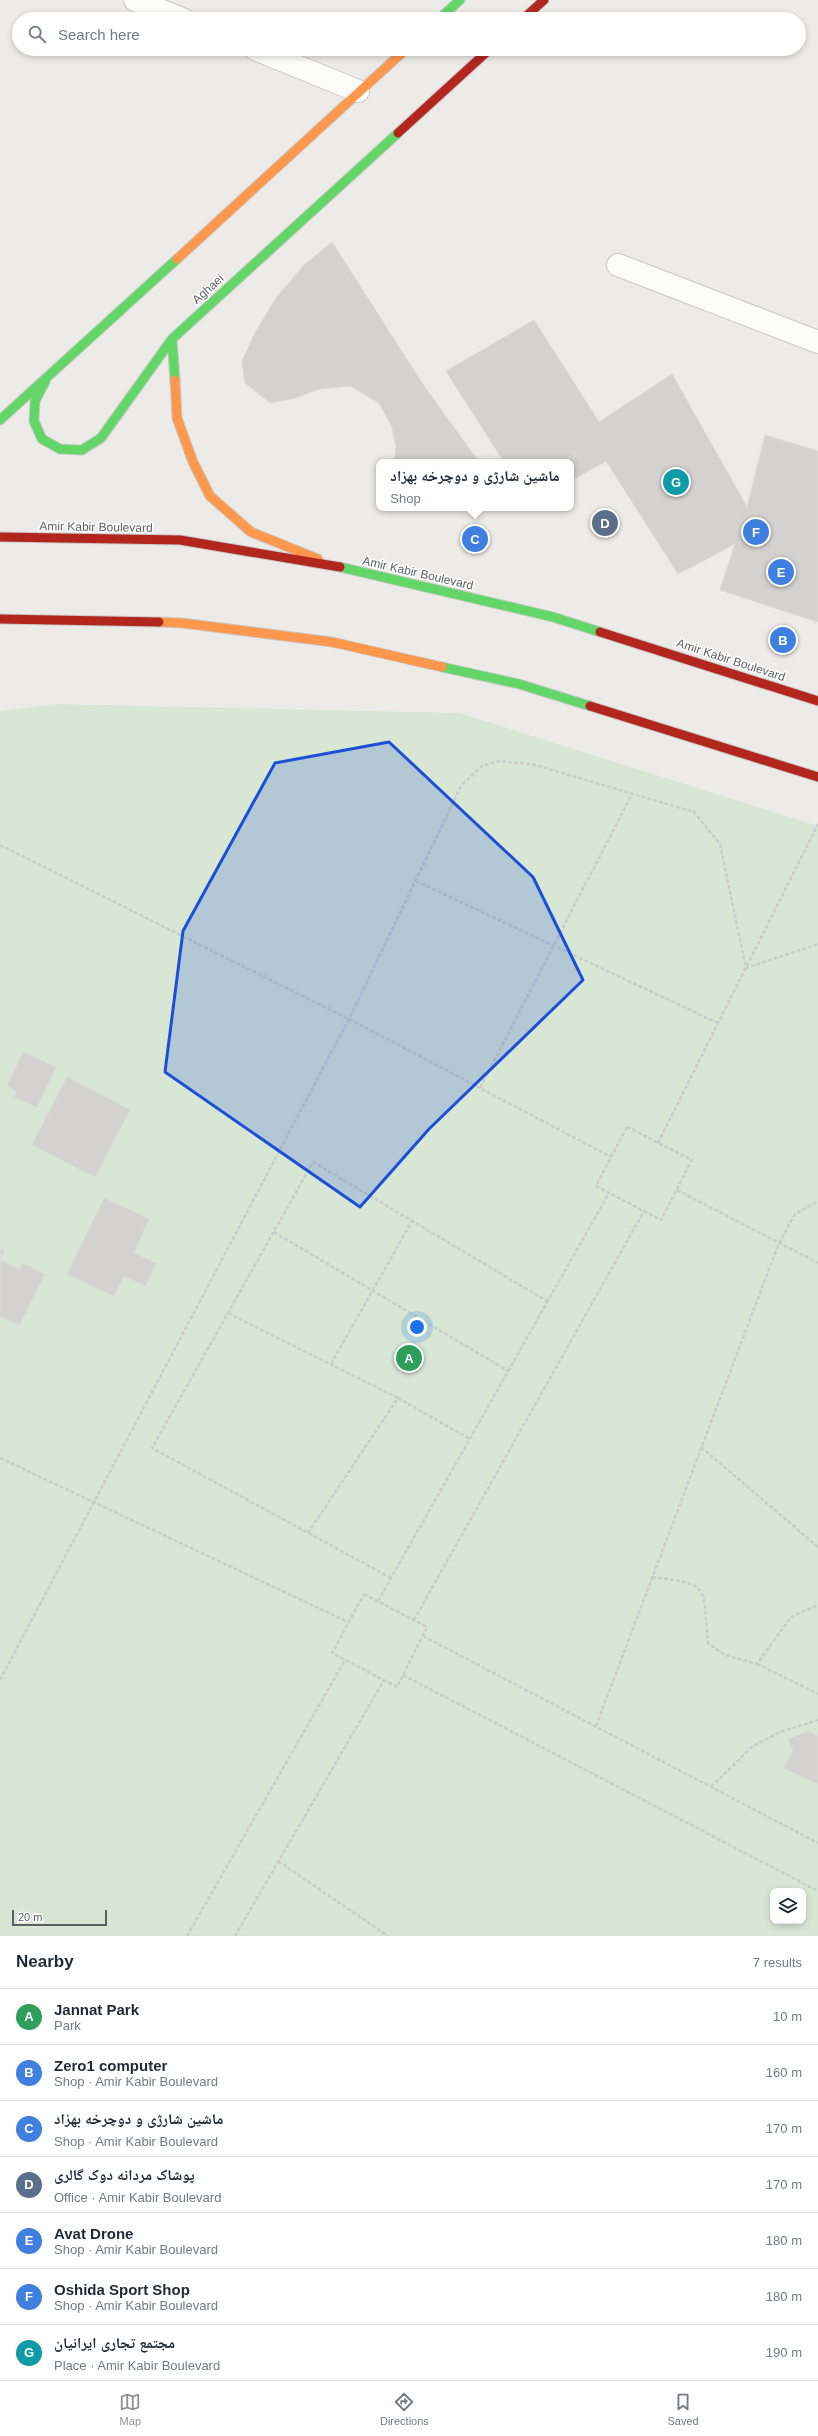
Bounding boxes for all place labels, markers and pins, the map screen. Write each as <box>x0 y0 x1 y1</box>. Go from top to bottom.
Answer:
pin: G <box>663 467 689 497</box>
pin: D <box>592 508 618 538</box>
pin: F <box>743 517 769 547</box>
pin: C <box>462 524 488 554</box>
pin: E <box>768 557 794 587</box>
pin: B <box>770 625 796 655</box>
pin: A <box>396 1343 422 1373</box>

